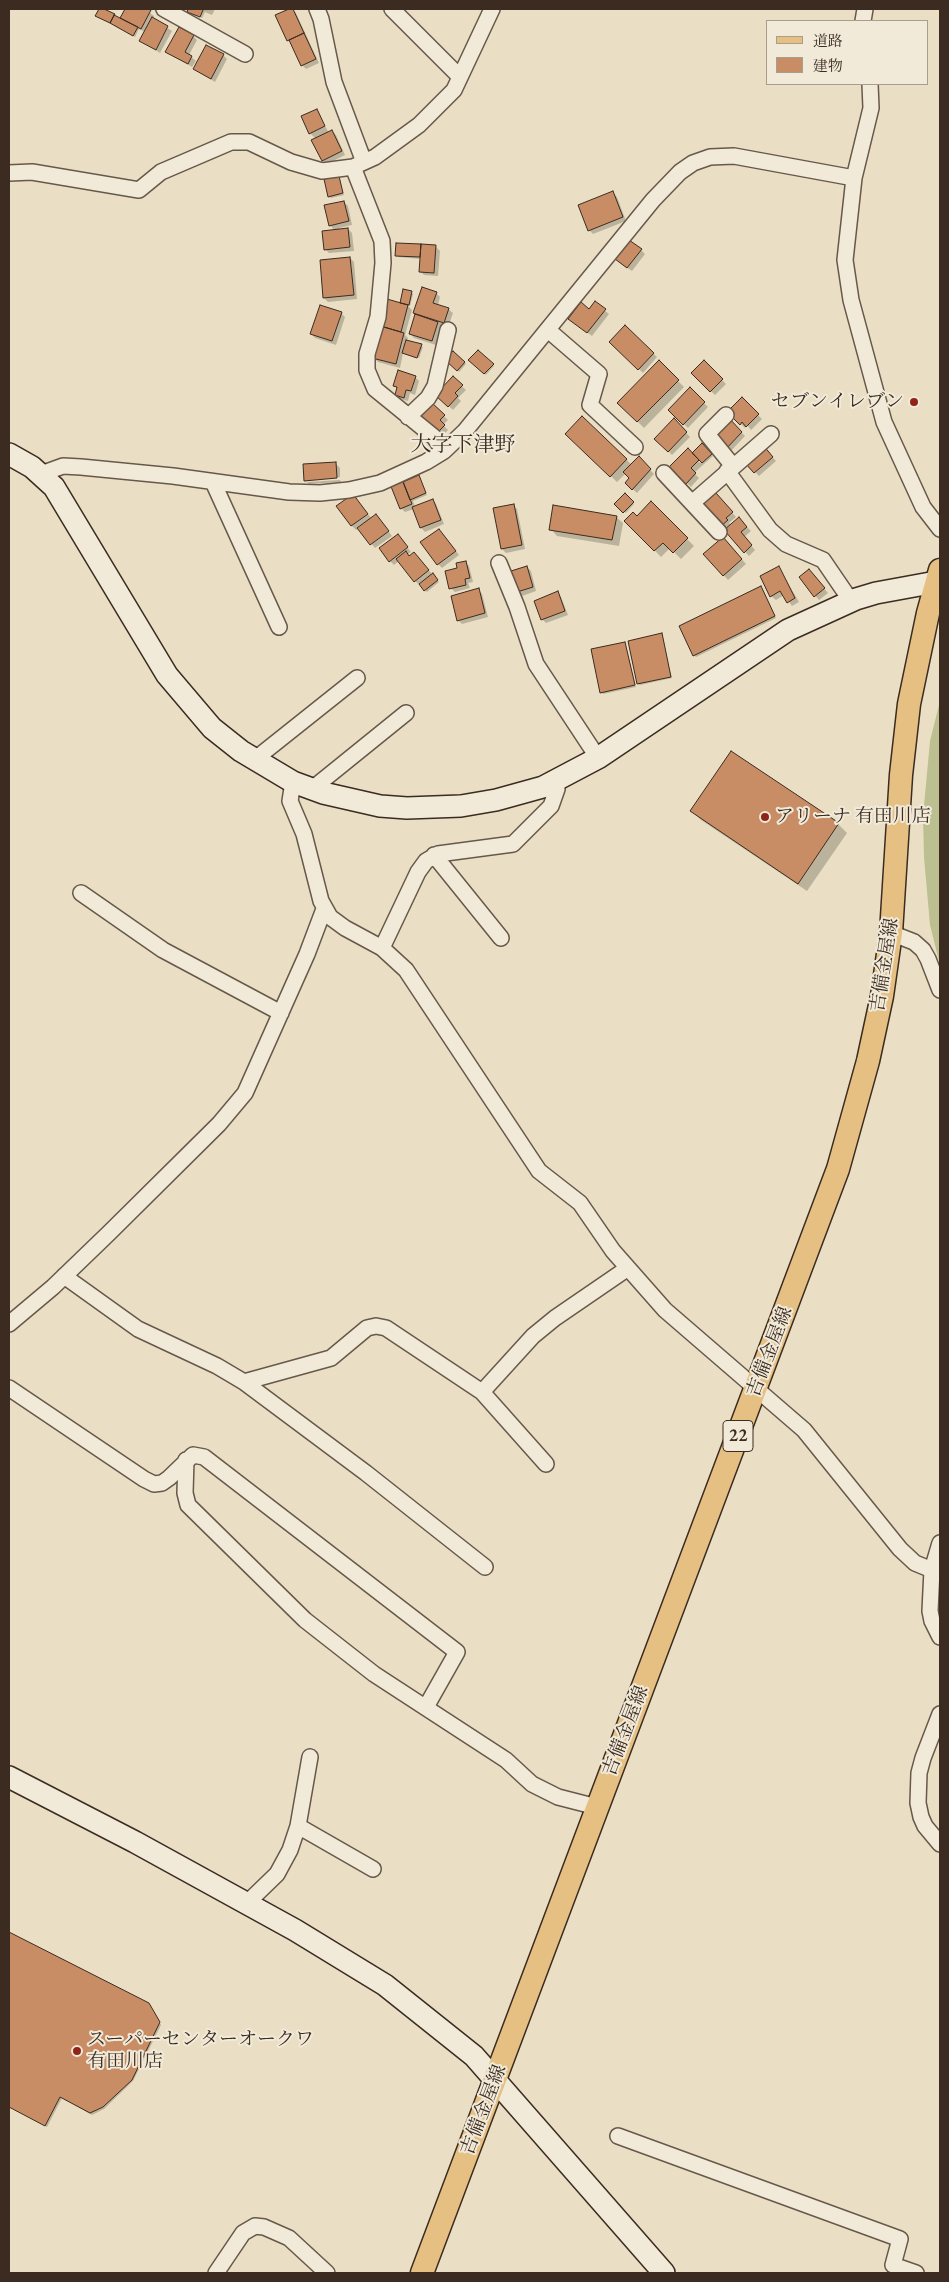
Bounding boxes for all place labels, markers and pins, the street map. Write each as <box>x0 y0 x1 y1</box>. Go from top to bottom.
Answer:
place label: セブンイレブン <box>771 391 904 413</box>
marker: セブンイレブン <box>908 396 920 408</box>
place label: アリーナ 有田川店 <box>775 806 931 828</box>
marker: アリーナ 有田川店 <box>759 811 771 823</box>
place label: スーパーセンターオークワ 有田川店 <box>87 2029 314 2073</box>
marker: スーパーセンターオークワ 有田川店 <box>71 2045 83 2057</box>

